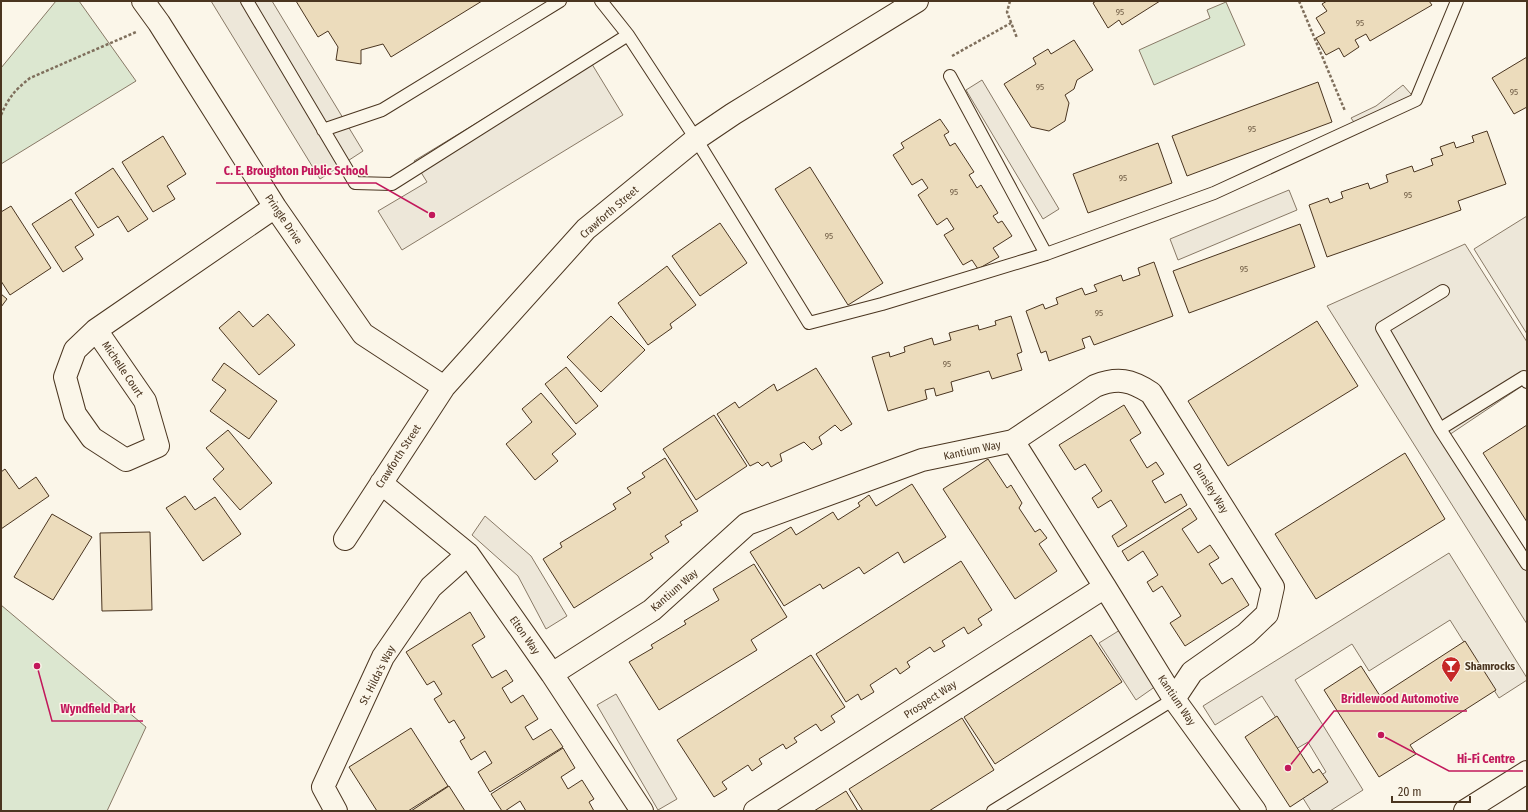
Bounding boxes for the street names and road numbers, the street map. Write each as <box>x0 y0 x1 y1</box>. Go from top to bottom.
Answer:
street label: Crawforth Street <box>577 183 642 241</box>
street label: Pringle Drive <box>262 192 305 247</box>
street label: Michelle Court <box>99 339 146 400</box>
street label: Crawforth Street <box>373 422 424 491</box>
street label: Kantium Way <box>942 438 1002 463</box>
street label: Dunsley Way <box>1190 461 1231 516</box>
street label: Kantium Way <box>648 566 701 614</box>
street label: Elton Way <box>507 614 542 657</box>
street label: St. Hilda's Way <box>357 643 398 707</box>
street label: Kantium Way <box>1155 673 1198 728</box>
street label: Prospect Way <box>902 678 959 721</box>

